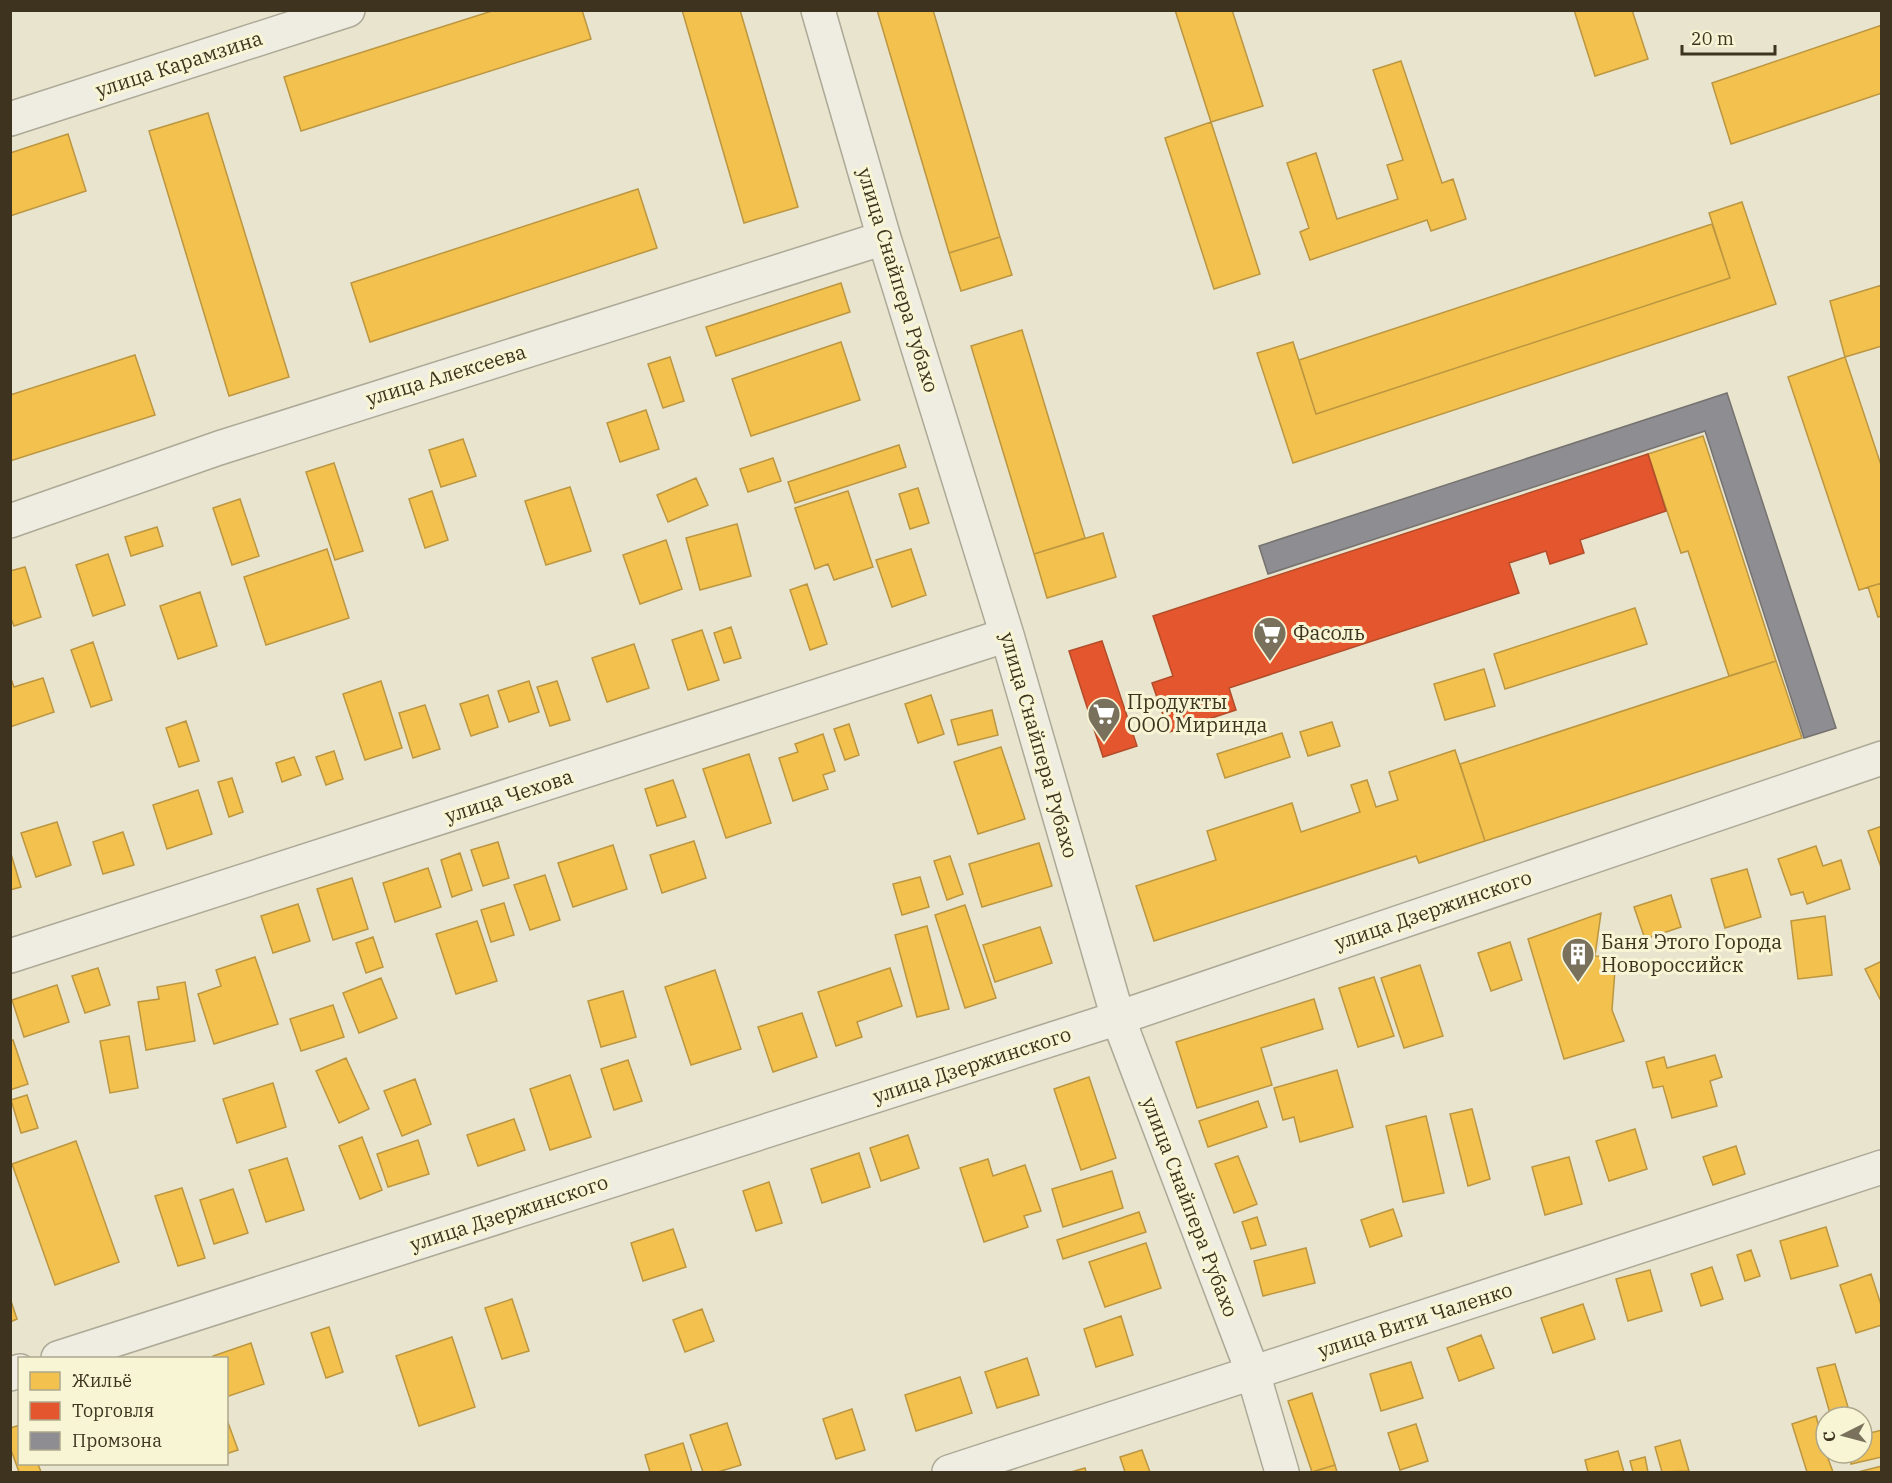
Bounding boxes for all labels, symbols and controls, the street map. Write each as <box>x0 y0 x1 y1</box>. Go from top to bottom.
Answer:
scale bar <box>1682 18 1775 56</box>
street label: улица Карамзина <box>92 24 266 103</box>
text: 20 m <box>1691 27 1734 50</box>
street label: улица Снайпера Рубахо <box>851 164 946 396</box>
street label: улица Алексеева <box>363 337 529 412</box>
supermarket icon: Фасоль <box>1252 615 1288 662</box>
place label: Фасоль <box>1293 619 1365 646</box>
street label: улица Снайпера Рубахо <box>994 629 1085 861</box>
place label: Продукты ООО Миринда <box>1127 688 1268 738</box>
supermarket icon: Продукты ООО Миринда <box>1086 696 1122 743</box>
street label: улица Чехова <box>441 762 576 829</box>
street label: улица Дзержинского <box>1331 863 1535 956</box>
place label: Баня Этого Города Новороссийск <box>1601 928 1782 978</box>
building icon: Баня Этого Города Новороссийск <box>1560 936 1596 983</box>
street label: улица Дзержинского <box>869 1020 1074 1109</box>
street label: улица Снайпера Рубахо <box>1136 1093 1245 1321</box>
street label: улица Дзержинского <box>406 1168 611 1257</box>
street label: улица Вити Чаленко <box>1314 1275 1516 1364</box>
legend <box>18 1357 228 1465</box>
text: Жильё <box>72 1369 132 1392</box>
text: Торговля <box>72 1399 154 1422</box>
north arrow <box>1814 1405 1874 1465</box>
text: Промзона <box>72 1429 162 1452</box>
text: С <box>1819 1430 1840 1443</box>

